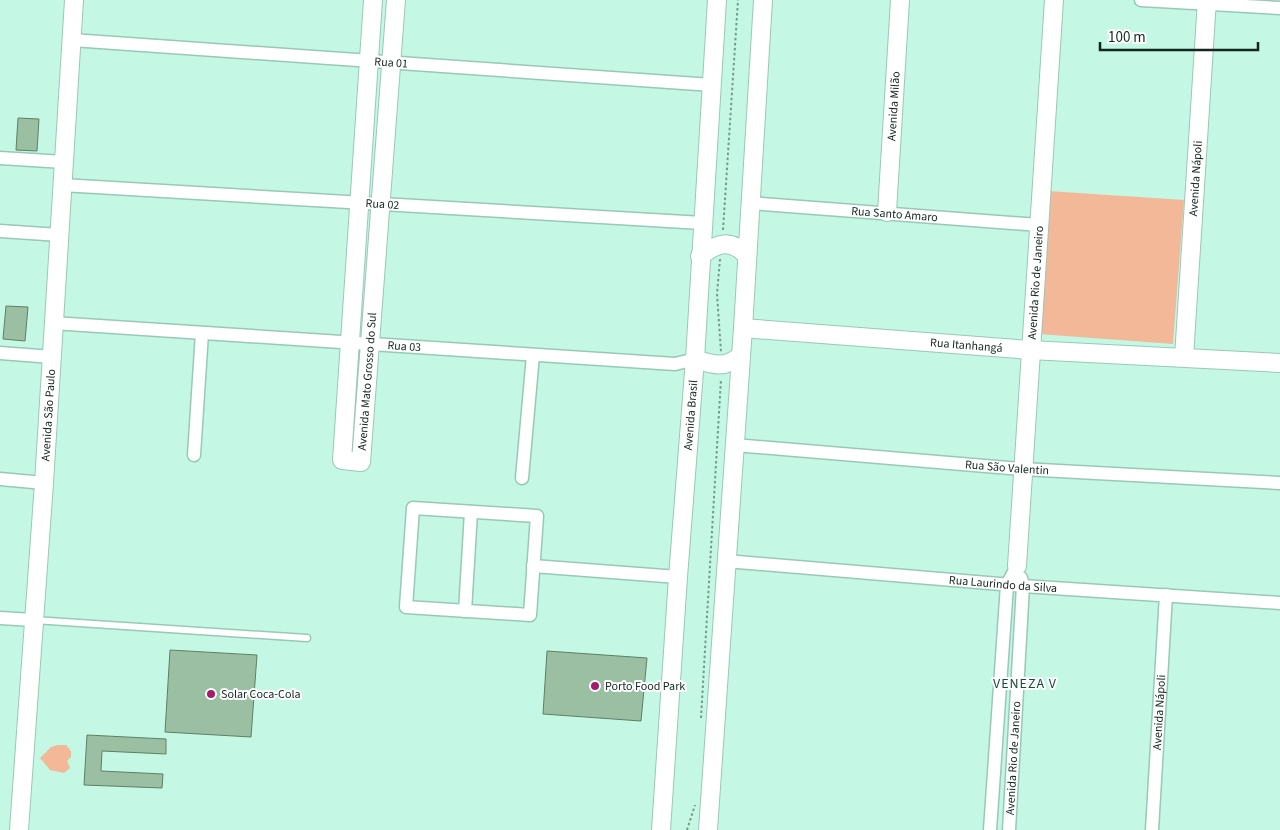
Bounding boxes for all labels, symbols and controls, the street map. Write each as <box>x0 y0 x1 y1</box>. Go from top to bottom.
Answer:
scale bar <box>1100 20 1258 52</box>
text: 100 m <box>1108 27 1146 48</box>
street label: Rua 01 <box>374 53 409 72</box>
street label: Avenida Milão <box>883 71 904 142</box>
street label: Avenida Nápoli <box>1185 140 1206 217</box>
street label: Rua 02 <box>365 195 400 214</box>
street label: Rua Santo Amaro <box>851 202 939 226</box>
street label: Avenida Rio de Janeiro <box>1023 225 1048 340</box>
street label: Avenida Mato Grosso do Sul <box>353 312 381 451</box>
street label: Rua Itanhangá <box>930 334 1003 356</box>
street label: Rua 03 <box>387 337 422 356</box>
street label: Avenida São Paulo <box>37 368 60 462</box>
street label: Avenida Brasil <box>679 379 702 451</box>
street label: Rua São Valentin <box>964 456 1050 479</box>
street label: Rua Laurindo da Silva <box>948 571 1058 597</box>
district label: VENEZA V <box>993 674 1057 694</box>
street label: Avenida Nápoli <box>1148 674 1170 750</box>
place label: Porto Food Park <box>605 678 685 695</box>
marker: Porto Food Park <box>589 680 601 692</box>
place label: Solar Coca-Cola <box>221 686 301 703</box>
marker: Solar Coca-Cola <box>205 688 217 700</box>
street label: Avenida Rio de Janeiro <box>1001 701 1025 816</box>

